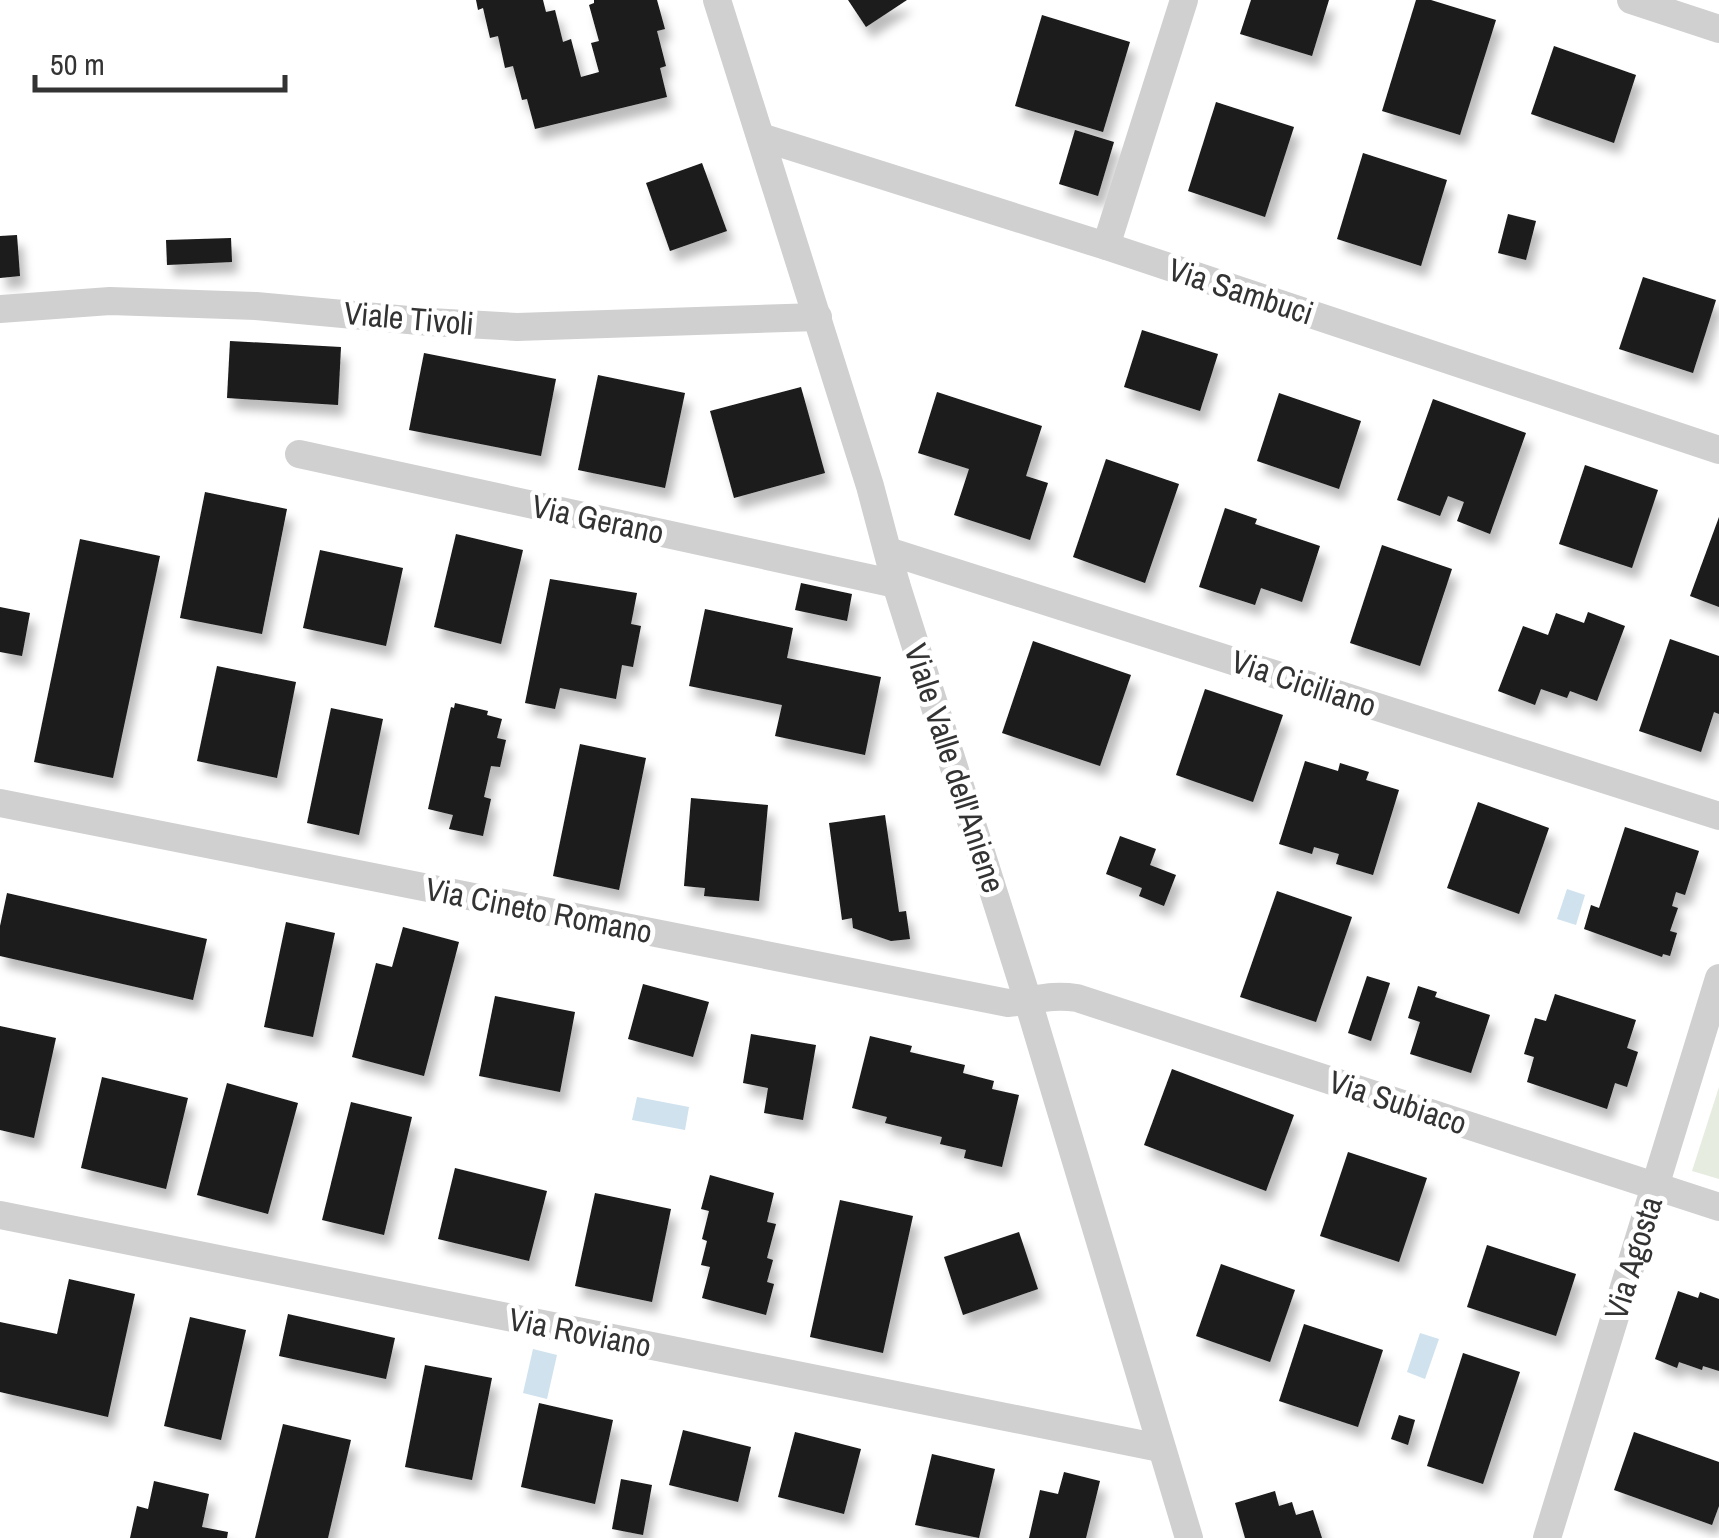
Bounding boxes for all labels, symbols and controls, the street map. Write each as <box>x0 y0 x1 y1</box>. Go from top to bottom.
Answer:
scale bar <box>35 30 285 92</box>
text: 50 m <box>50 44 105 84</box>
street label: Via Sambuci <box>1163 247 1319 335</box>
street label: Viale Tivoli <box>342 291 476 345</box>
street label: Via Gerano <box>528 484 668 554</box>
street label: Viale Valle dell'Aniene <box>894 638 1016 898</box>
street label: Via Ciciliano <box>1226 639 1382 727</box>
street label: Via Cineto Romano <box>422 867 656 953</box>
street label: Via Subiaco <box>1324 1060 1472 1144</box>
street label: Via Agosta <box>1594 1191 1672 1325</box>
street label: Via Roviano <box>505 1297 655 1367</box>

